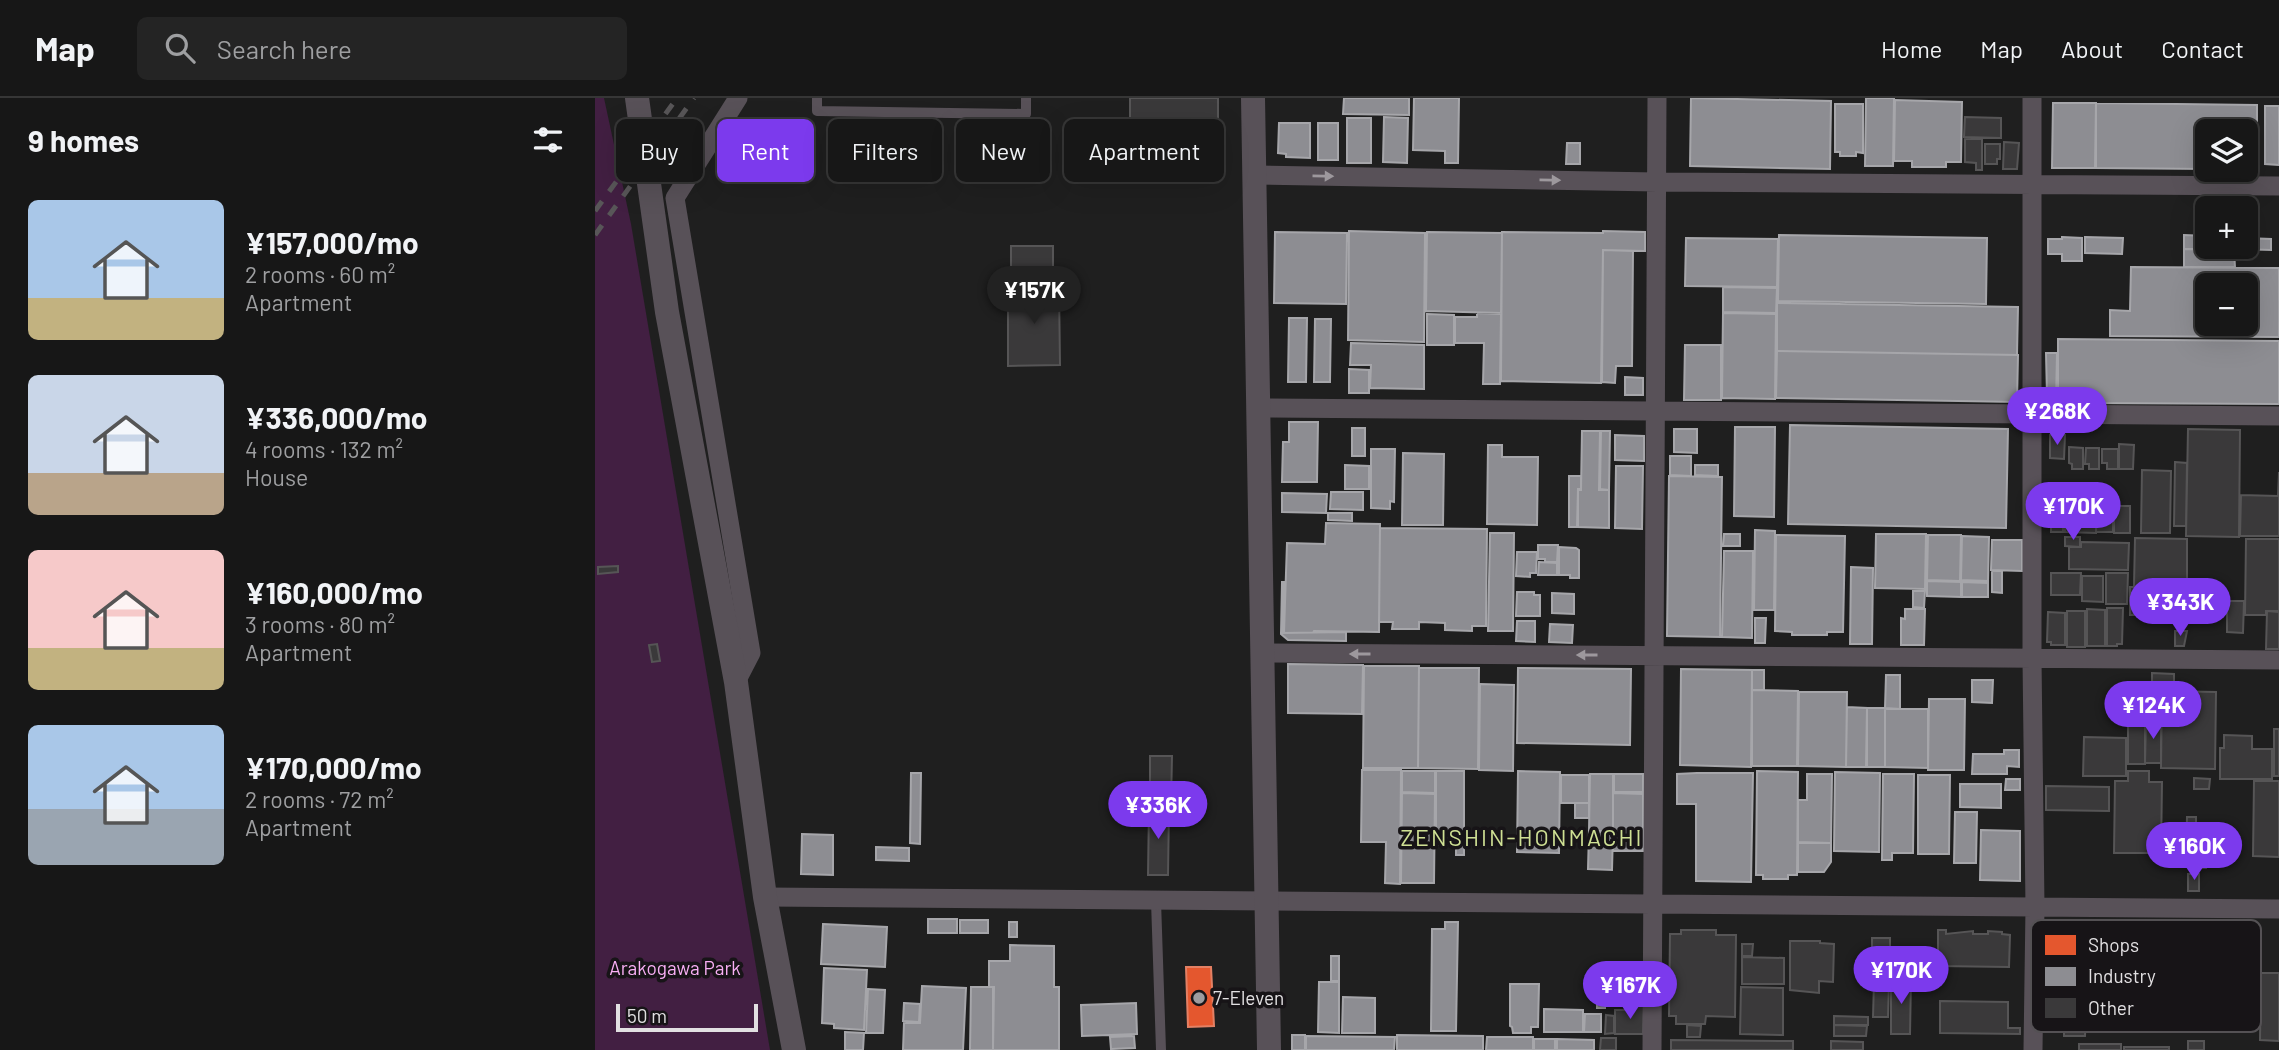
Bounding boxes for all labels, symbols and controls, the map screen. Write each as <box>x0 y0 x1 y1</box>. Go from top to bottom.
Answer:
search box <box>137 17 627 80</box>
text: Map <box>35 28 95 68</box>
icon: search <box>161 29 199 67</box>
text: Search here <box>217 33 352 64</box>
text: Home <box>1881 34 1942 63</box>
text: Map <box>1980 34 2023 63</box>
text: About <box>2061 34 2123 63</box>
text: Contact <box>2161 34 2244 63</box>
chip: Buy <box>616 119 703 182</box>
chip: Rent <box>717 119 814 182</box>
chip: Filters <box>828 119 942 182</box>
chip: New <box>956 119 1050 182</box>
chip: Apartment <box>1064 119 1224 182</box>
map controls <box>2195 119 2258 336</box>
button: layers <box>2195 119 2258 182</box>
icon: filters <box>529 121 567 159</box>
text: 9 homes <box>28 122 139 158</box>
one-way arrow <box>1312 170 1334 182</box>
one-way arrow <box>1539 174 1561 186</box>
button: + <box>2195 196 2258 259</box>
text: ¥157,000/mo <box>245 224 419 260</box>
icon: home <box>84 228 168 312</box>
text: 2 rooms · 60 m² <box>245 260 395 288</box>
pin: ¥157K <box>985 266 1083 326</box>
button: − <box>2195 273 2258 336</box>
text: ¥157K <box>1003 275 1065 303</box>
text: Apartment <box>245 288 352 316</box>
pin: ¥268K <box>2008 388 2106 447</box>
text: ¥268K <box>2023 396 2091 424</box>
text: ¥336,000/mo <box>245 399 428 435</box>
icon: home <box>84 403 168 487</box>
text: 4 rooms · 132 m² <box>245 435 403 463</box>
text: House <box>245 463 308 491</box>
pin: ¥170K <box>2024 482 2122 542</box>
text: ¥170K <box>2042 491 2104 519</box>
text: ¥160,000/mo <box>245 574 423 610</box>
icon: home <box>84 578 168 662</box>
pin: ¥343K <box>2131 578 2229 638</box>
text: ¥343K <box>2146 587 2214 615</box>
text: 3 rooms · 80 m² <box>245 610 395 638</box>
text: Apartment <box>245 638 352 666</box>
one-way arrow <box>1349 648 1371 659</box>
one-way arrow <box>1576 649 1598 661</box>
pin: ¥124K <box>2104 682 2202 741</box>
text: ¥124K <box>2120 690 2186 718</box>
text: ¥170,000/mo <box>245 749 422 785</box>
icon: home <box>84 753 168 837</box>
pin: ¥336K <box>1109 782 1207 841</box>
text: 2 rooms · 72 m² <box>245 785 394 813</box>
text: ¥336K <box>1124 790 1192 818</box>
text: Apartment <box>245 813 352 841</box>
pin: ¥160K <box>2145 822 2243 882</box>
district label: ZENSHIN-HONMACHI <box>1400 823 1644 851</box>
text: ¥160K <box>2162 831 2226 859</box>
legend <box>2031 920 2261 1032</box>
text: Shops <box>2088 933 2139 956</box>
pin: ¥170K <box>1852 946 1950 1006</box>
text: ¥170K <box>1870 955 1932 983</box>
park label: Arakogawa Park <box>609 956 741 979</box>
pin: ¥167K <box>1581 962 1679 1021</box>
text: Industry <box>2088 964 2156 987</box>
text: ¥167K <box>1599 970 1661 998</box>
place label: 7-Eleven <box>1213 986 1284 1009</box>
marker: 7-Eleven <box>1191 990 1207 1006</box>
text: Other <box>2088 996 2134 1019</box>
scale bar <box>616 1001 758 1033</box>
text: 50 m <box>627 1004 667 1027</box>

